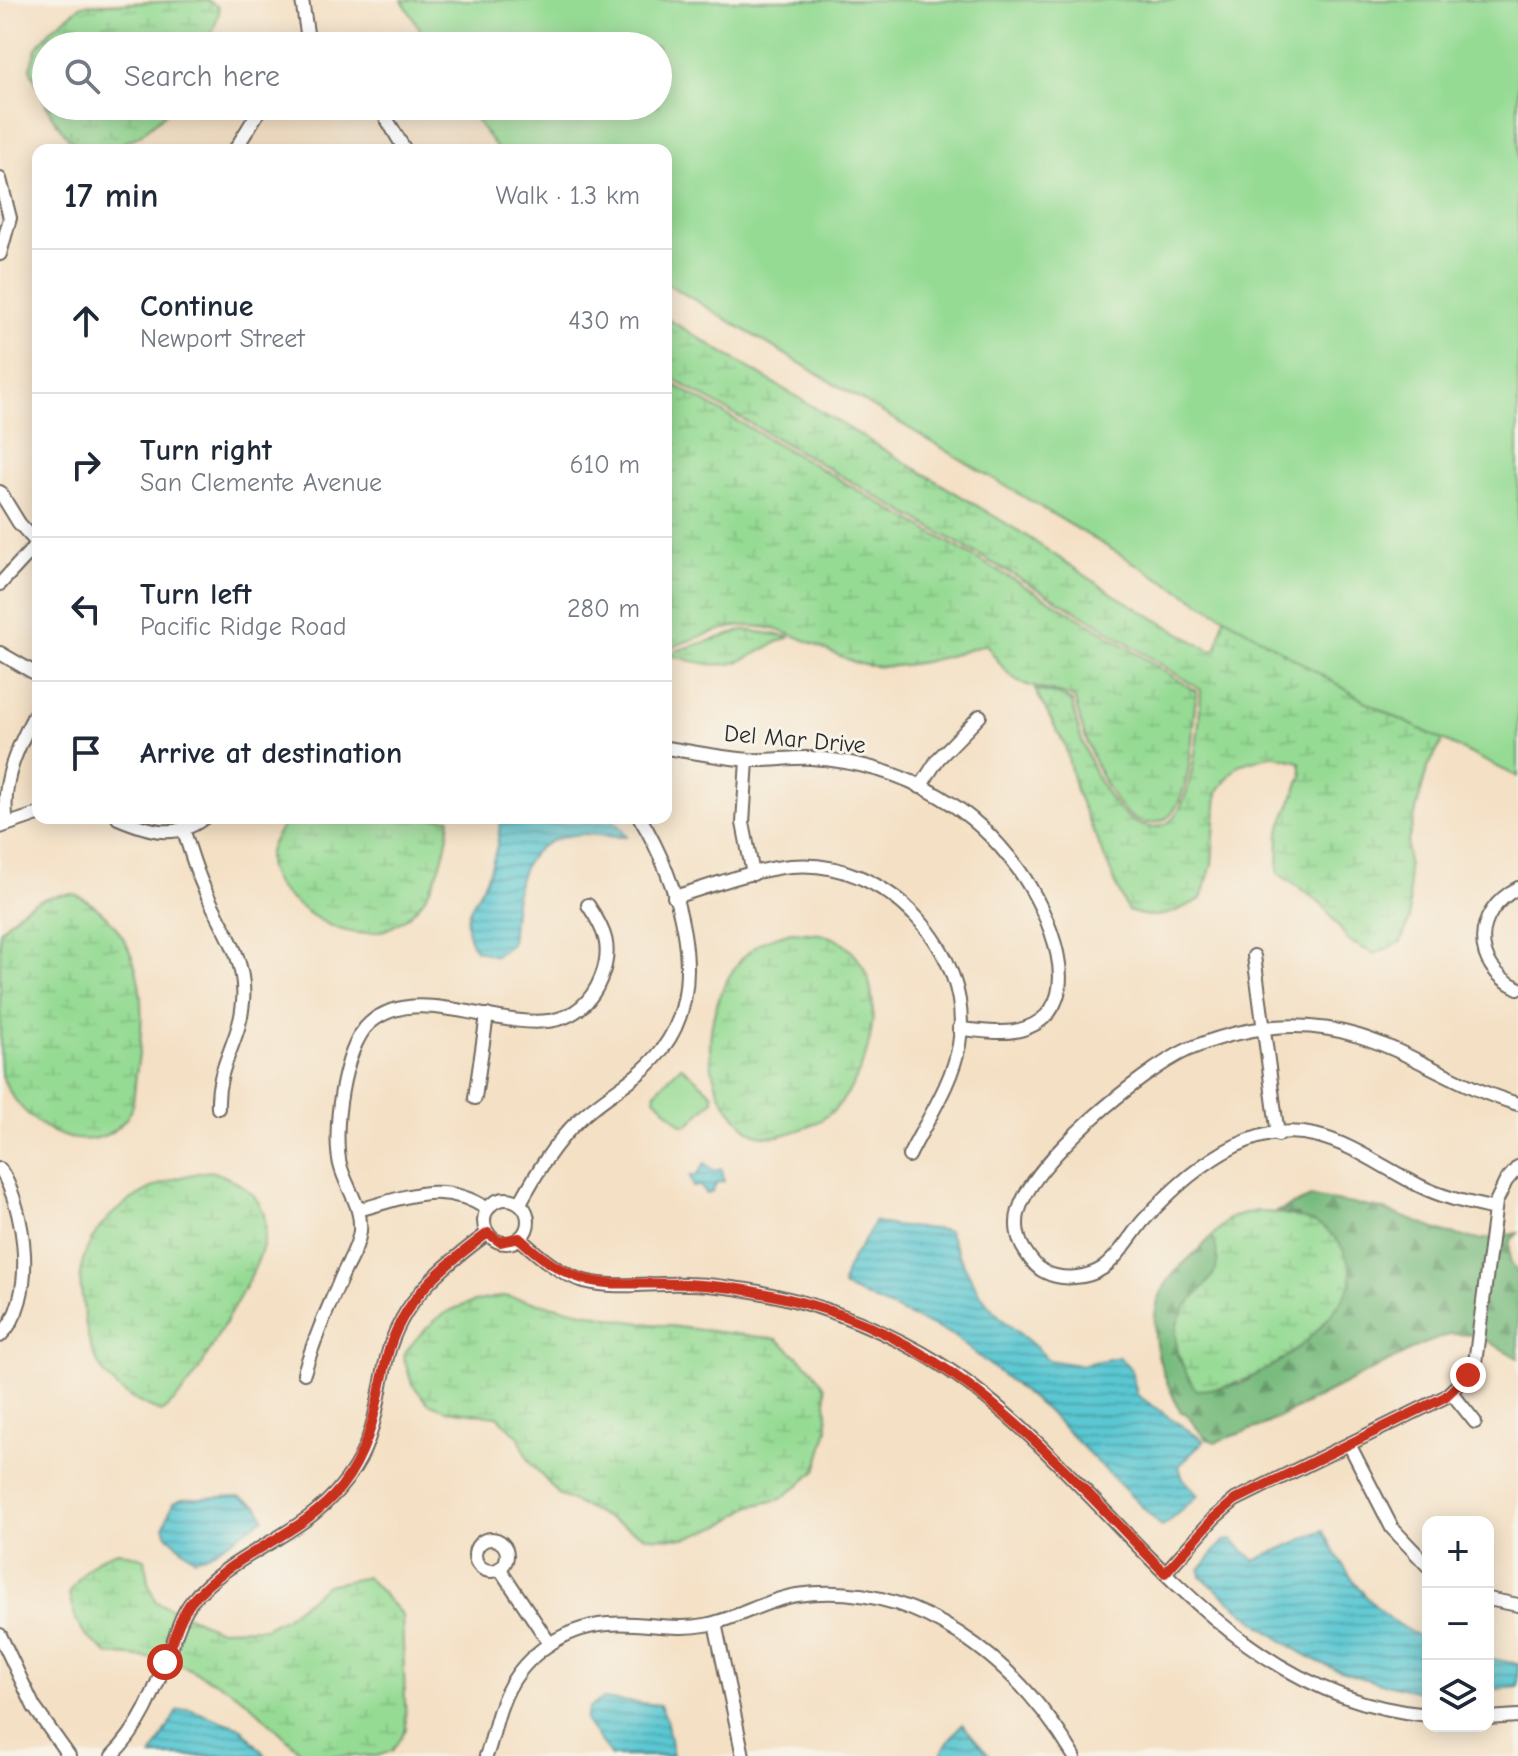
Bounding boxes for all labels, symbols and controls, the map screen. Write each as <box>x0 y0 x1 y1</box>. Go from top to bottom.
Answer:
search box <box>32 32 672 120</box>
icon: search <box>60 54 104 98</box>
text: Search here <box>124 59 280 94</box>
text: 17 min <box>64 176 159 216</box>
text: Walk · 1.3 km <box>495 181 640 211</box>
text: Continue <box>140 289 254 324</box>
icon: ahead <box>64 299 108 343</box>
text: 430 m <box>568 306 640 336</box>
text: Newport Street <box>140 324 305 354</box>
text: Turn right <box>140 433 272 468</box>
icon: right <box>64 443 108 487</box>
text: 610 m <box>570 450 640 480</box>
text: San Clemente Avenue <box>140 468 382 498</box>
text: Turn left <box>140 577 252 612</box>
icon: left <box>64 587 108 631</box>
text: 280 m <box>567 594 640 624</box>
text: Pacific Ridge Road <box>140 612 347 642</box>
street label: Del Mar Drive <box>723 719 867 759</box>
icon: arrive <box>64 731 108 775</box>
text: Arrive at destination <box>140 736 402 771</box>
route end <box>1450 1357 1486 1393</box>
map controls <box>1422 1516 1494 1732</box>
button: + <box>1422 1516 1494 1588</box>
button: − <box>1422 1588 1494 1660</box>
route start <box>147 1644 183 1680</box>
button: layers <box>1422 1660 1494 1732</box>

